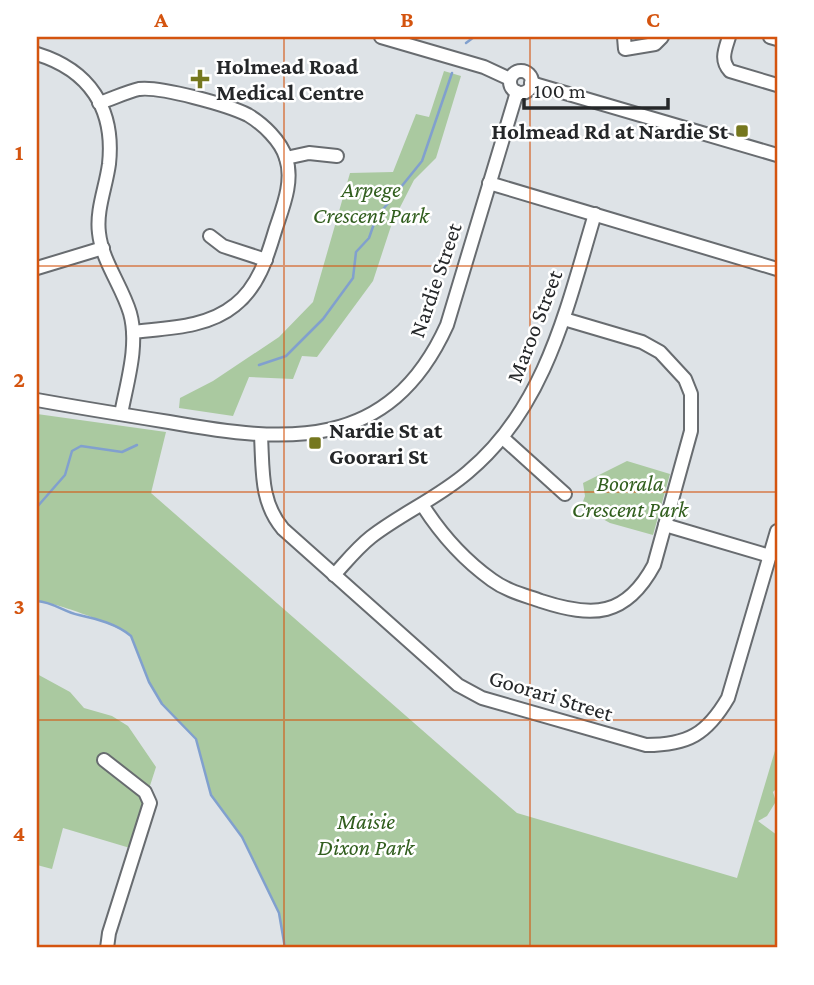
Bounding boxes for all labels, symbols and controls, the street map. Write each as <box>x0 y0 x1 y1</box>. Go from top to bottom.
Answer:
text: A <box>153 6 168 32</box>
text: B <box>400 6 414 32</box>
text: C <box>646 6 660 32</box>
place label: Holmead Road Medical Centre <box>216 53 364 105</box>
scale bar <box>524 66 667 110</box>
marker: Holmead Road Medical Centre <box>190 69 210 89</box>
text: 100 m <box>534 79 586 103</box>
place label: Holmead Rd at Nardie St <box>491 118 729 144</box>
marker: Holmead Rd at Nardie St <box>734 123 750 139</box>
text: 1 <box>15 139 24 165</box>
park label: Arpege Crescent Park <box>313 176 430 228</box>
street label: Nardie Street <box>403 219 467 341</box>
street label: Maroo Street <box>501 266 567 386</box>
text: 2 <box>13 366 25 392</box>
place label: Nardie St at Goorari St <box>329 417 443 469</box>
marker: Nardie St at Goorari St <box>307 435 323 451</box>
park label: Boorala Crescent Park <box>572 470 689 522</box>
text: 3 <box>13 593 25 619</box>
street label: Goorari Street <box>486 664 616 726</box>
park label: Maisie Dixon Park <box>318 808 415 860</box>
text: 4 <box>13 820 25 846</box>

